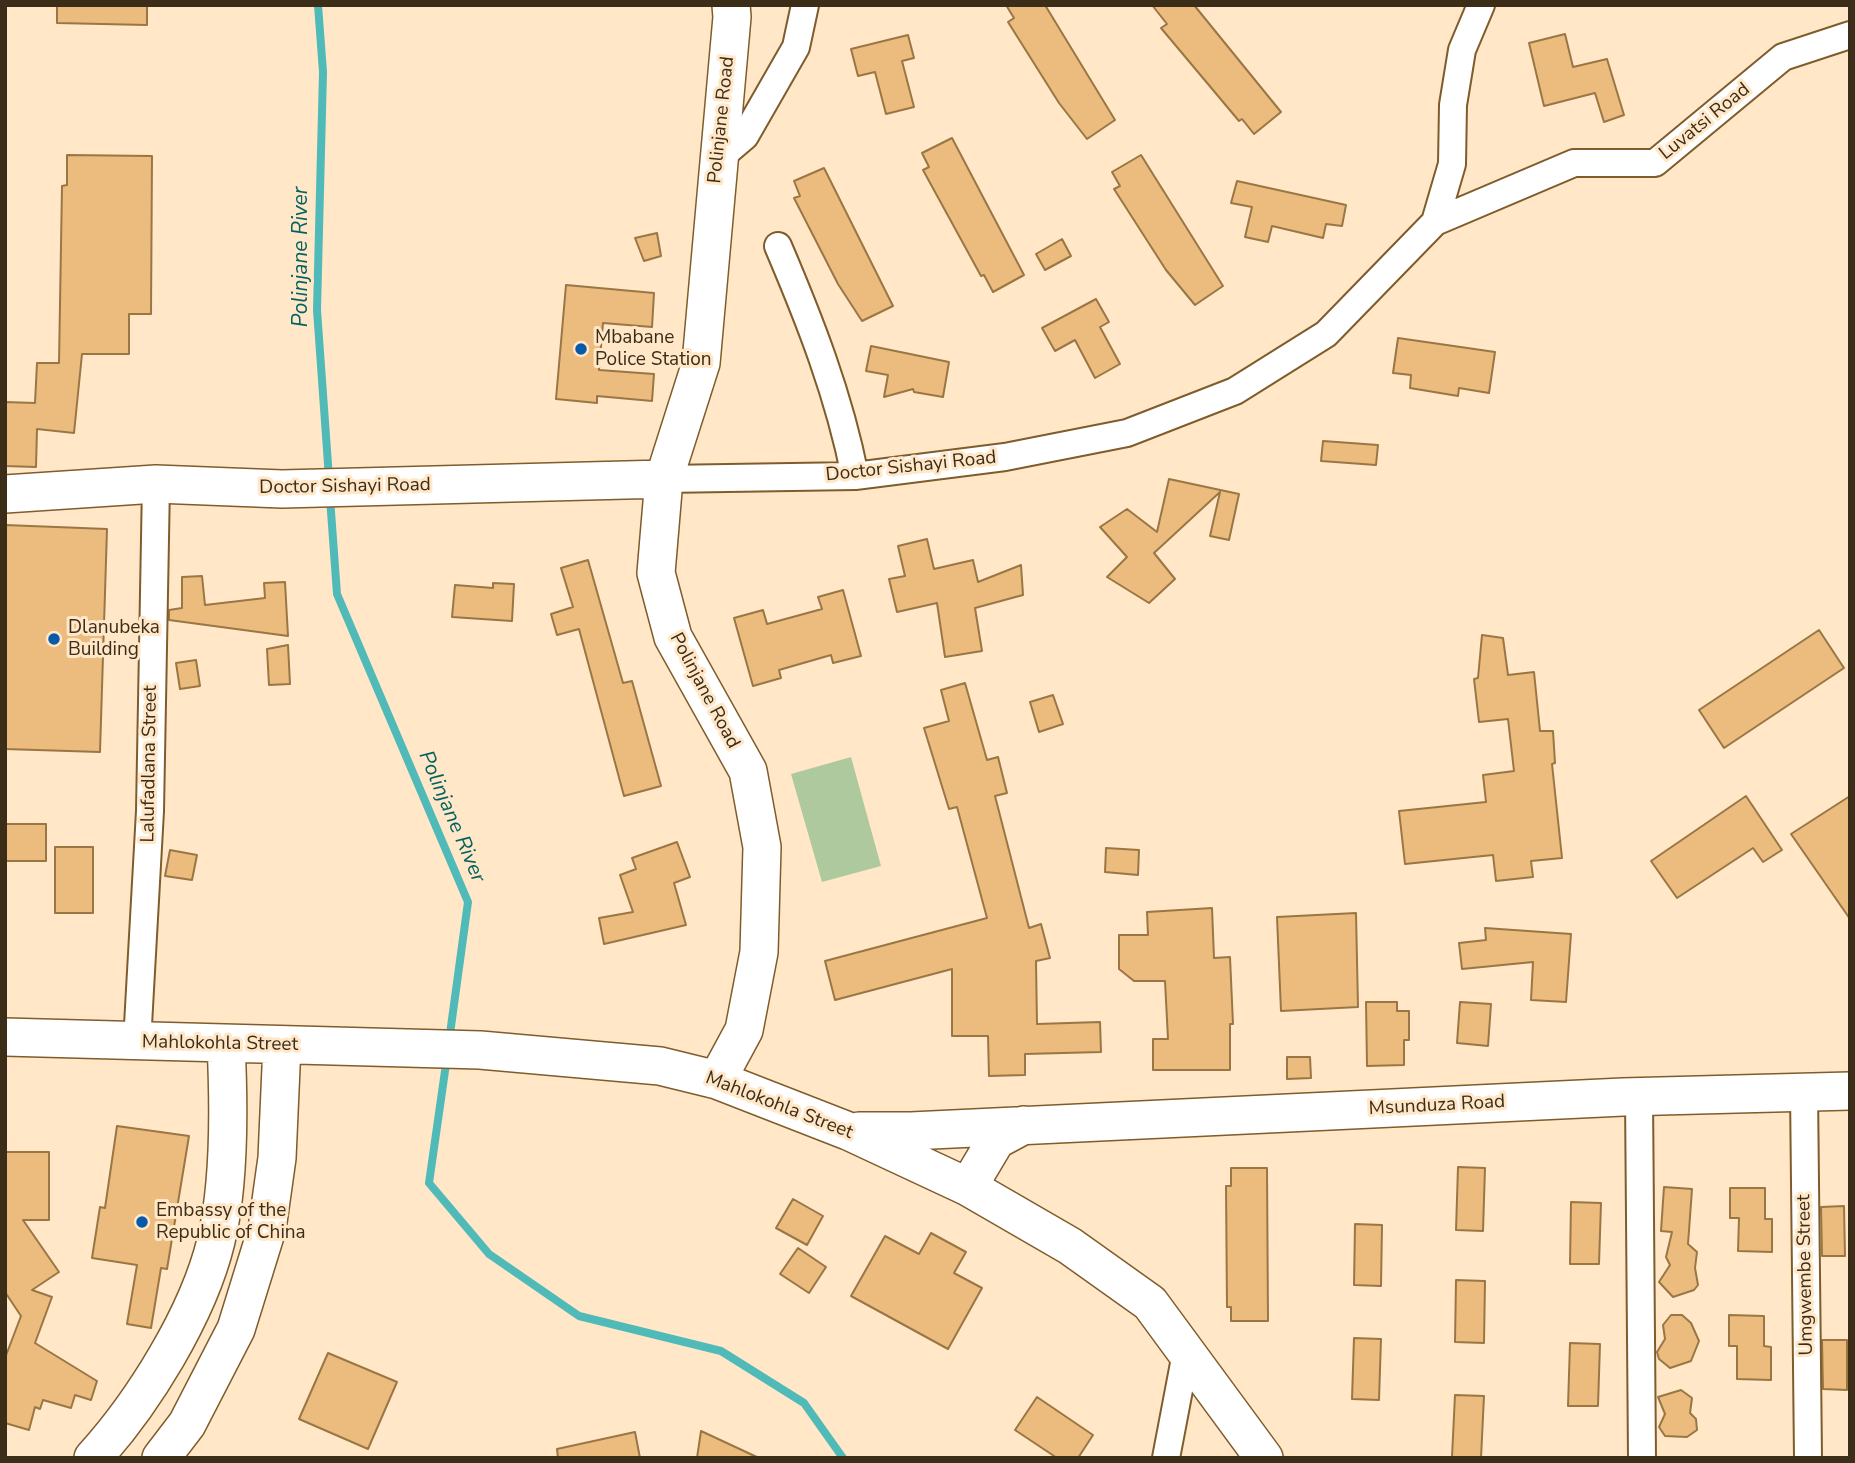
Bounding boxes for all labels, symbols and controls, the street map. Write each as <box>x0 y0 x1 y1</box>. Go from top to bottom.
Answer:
street label: Polinjane Road <box>704 55 740 185</box>
street label: Luvatsi Road <box>1655 79 1755 165</box>
water label: Polinjane River <box>289 187 315 327</box>
place label: Mbabane Police Station <box>595 327 712 371</box>
marker: Mbabane Police Station <box>573 341 589 357</box>
street label: Doctor Sishayi Road <box>825 447 997 487</box>
street label: Doctor Sishayi Road <box>259 474 431 500</box>
place label: Dlanubeka Building <box>68 617 160 661</box>
street label: Polinjane Road <box>664 629 744 753</box>
marker: Dlanubeka Building <box>46 631 62 647</box>
street label: Lalufadlana Street <box>137 685 163 843</box>
water label: Polinjane River <box>412 747 490 887</box>
street label: Mahlokohla Street <box>142 1031 298 1057</box>
street label: Mahlokohla Street <box>702 1067 856 1145</box>
street label: Msunduza Road <box>1368 1091 1506 1121</box>
street label: Umgwembe Street <box>1793 1194 1819 1356</box>
place label: Embassy of the Republic of China <box>156 1200 306 1244</box>
marker: Embassy of the Republic of China <box>134 1214 150 1230</box>

